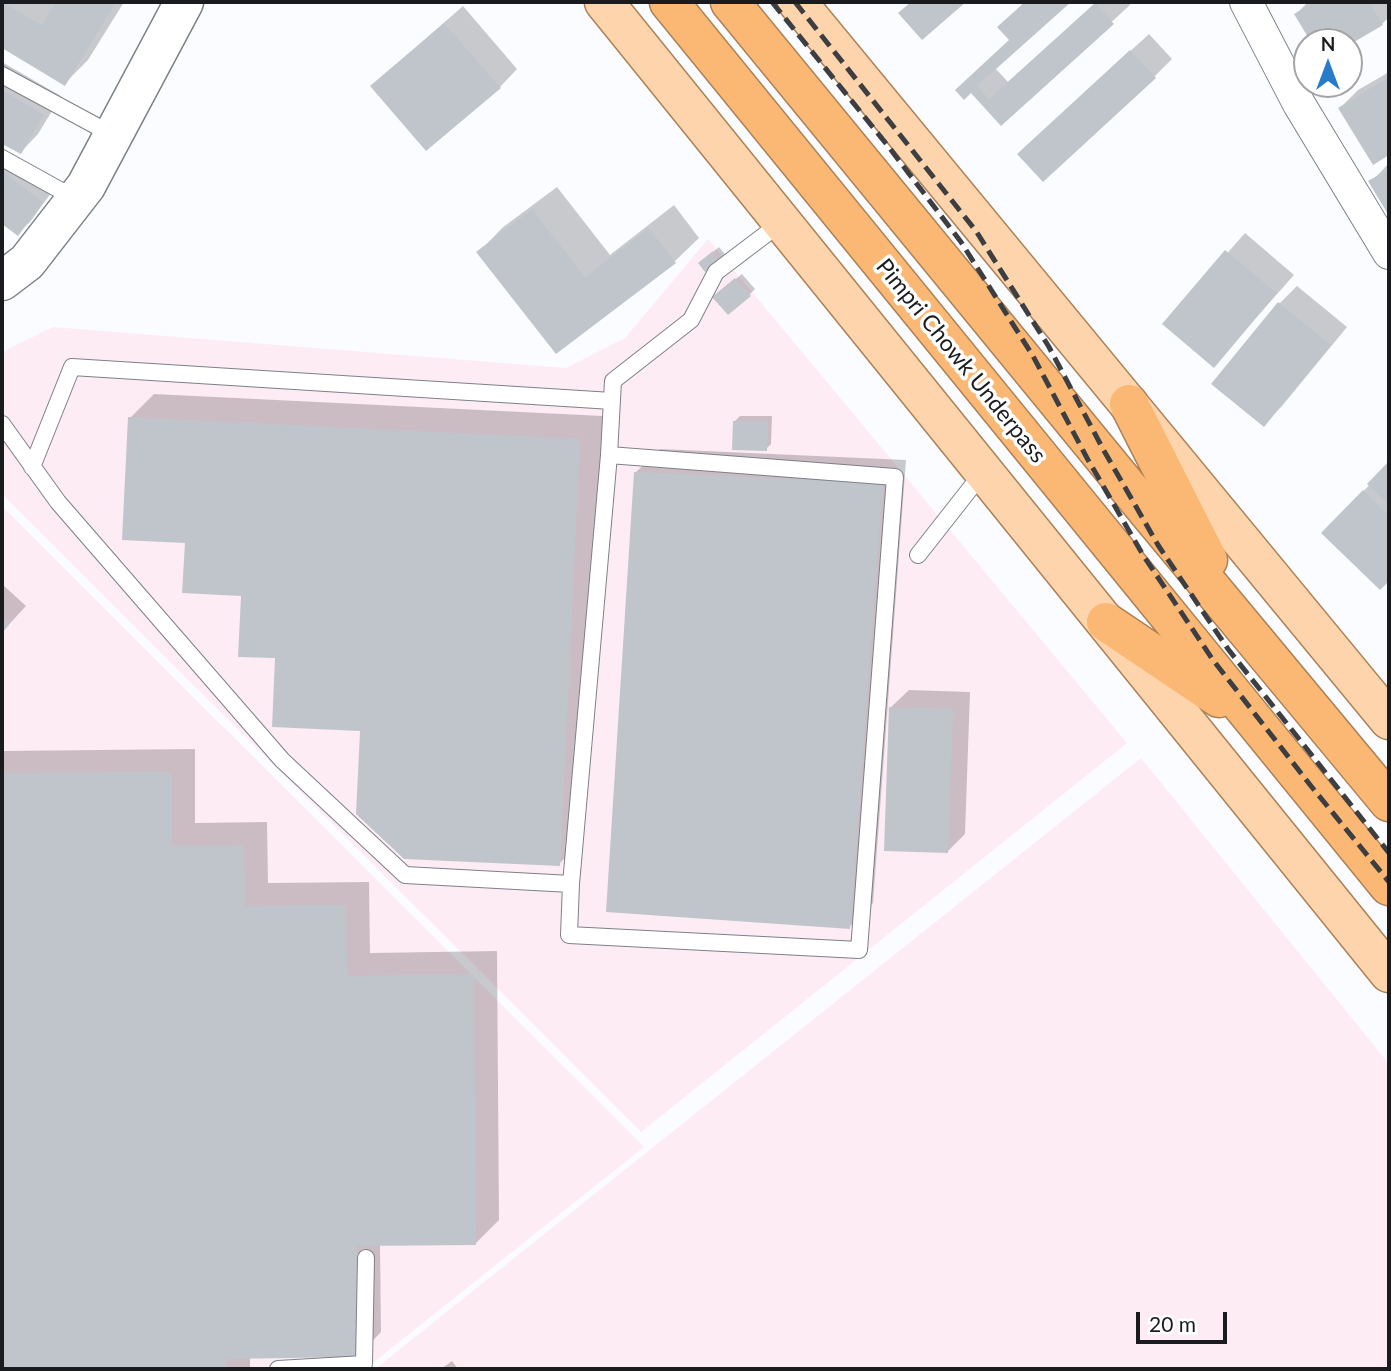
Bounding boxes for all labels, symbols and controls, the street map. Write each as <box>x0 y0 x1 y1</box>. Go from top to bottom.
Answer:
north arrow <box>1293 28 1363 98</box>
text: N <box>1321 32 1335 55</box>
street label: Pimpri Chowk Underpass <box>870 253 1052 469</box>
scale bar <box>1139 1298 1230 1342</box>
text: 20 m <box>1149 1311 1196 1336</box>

